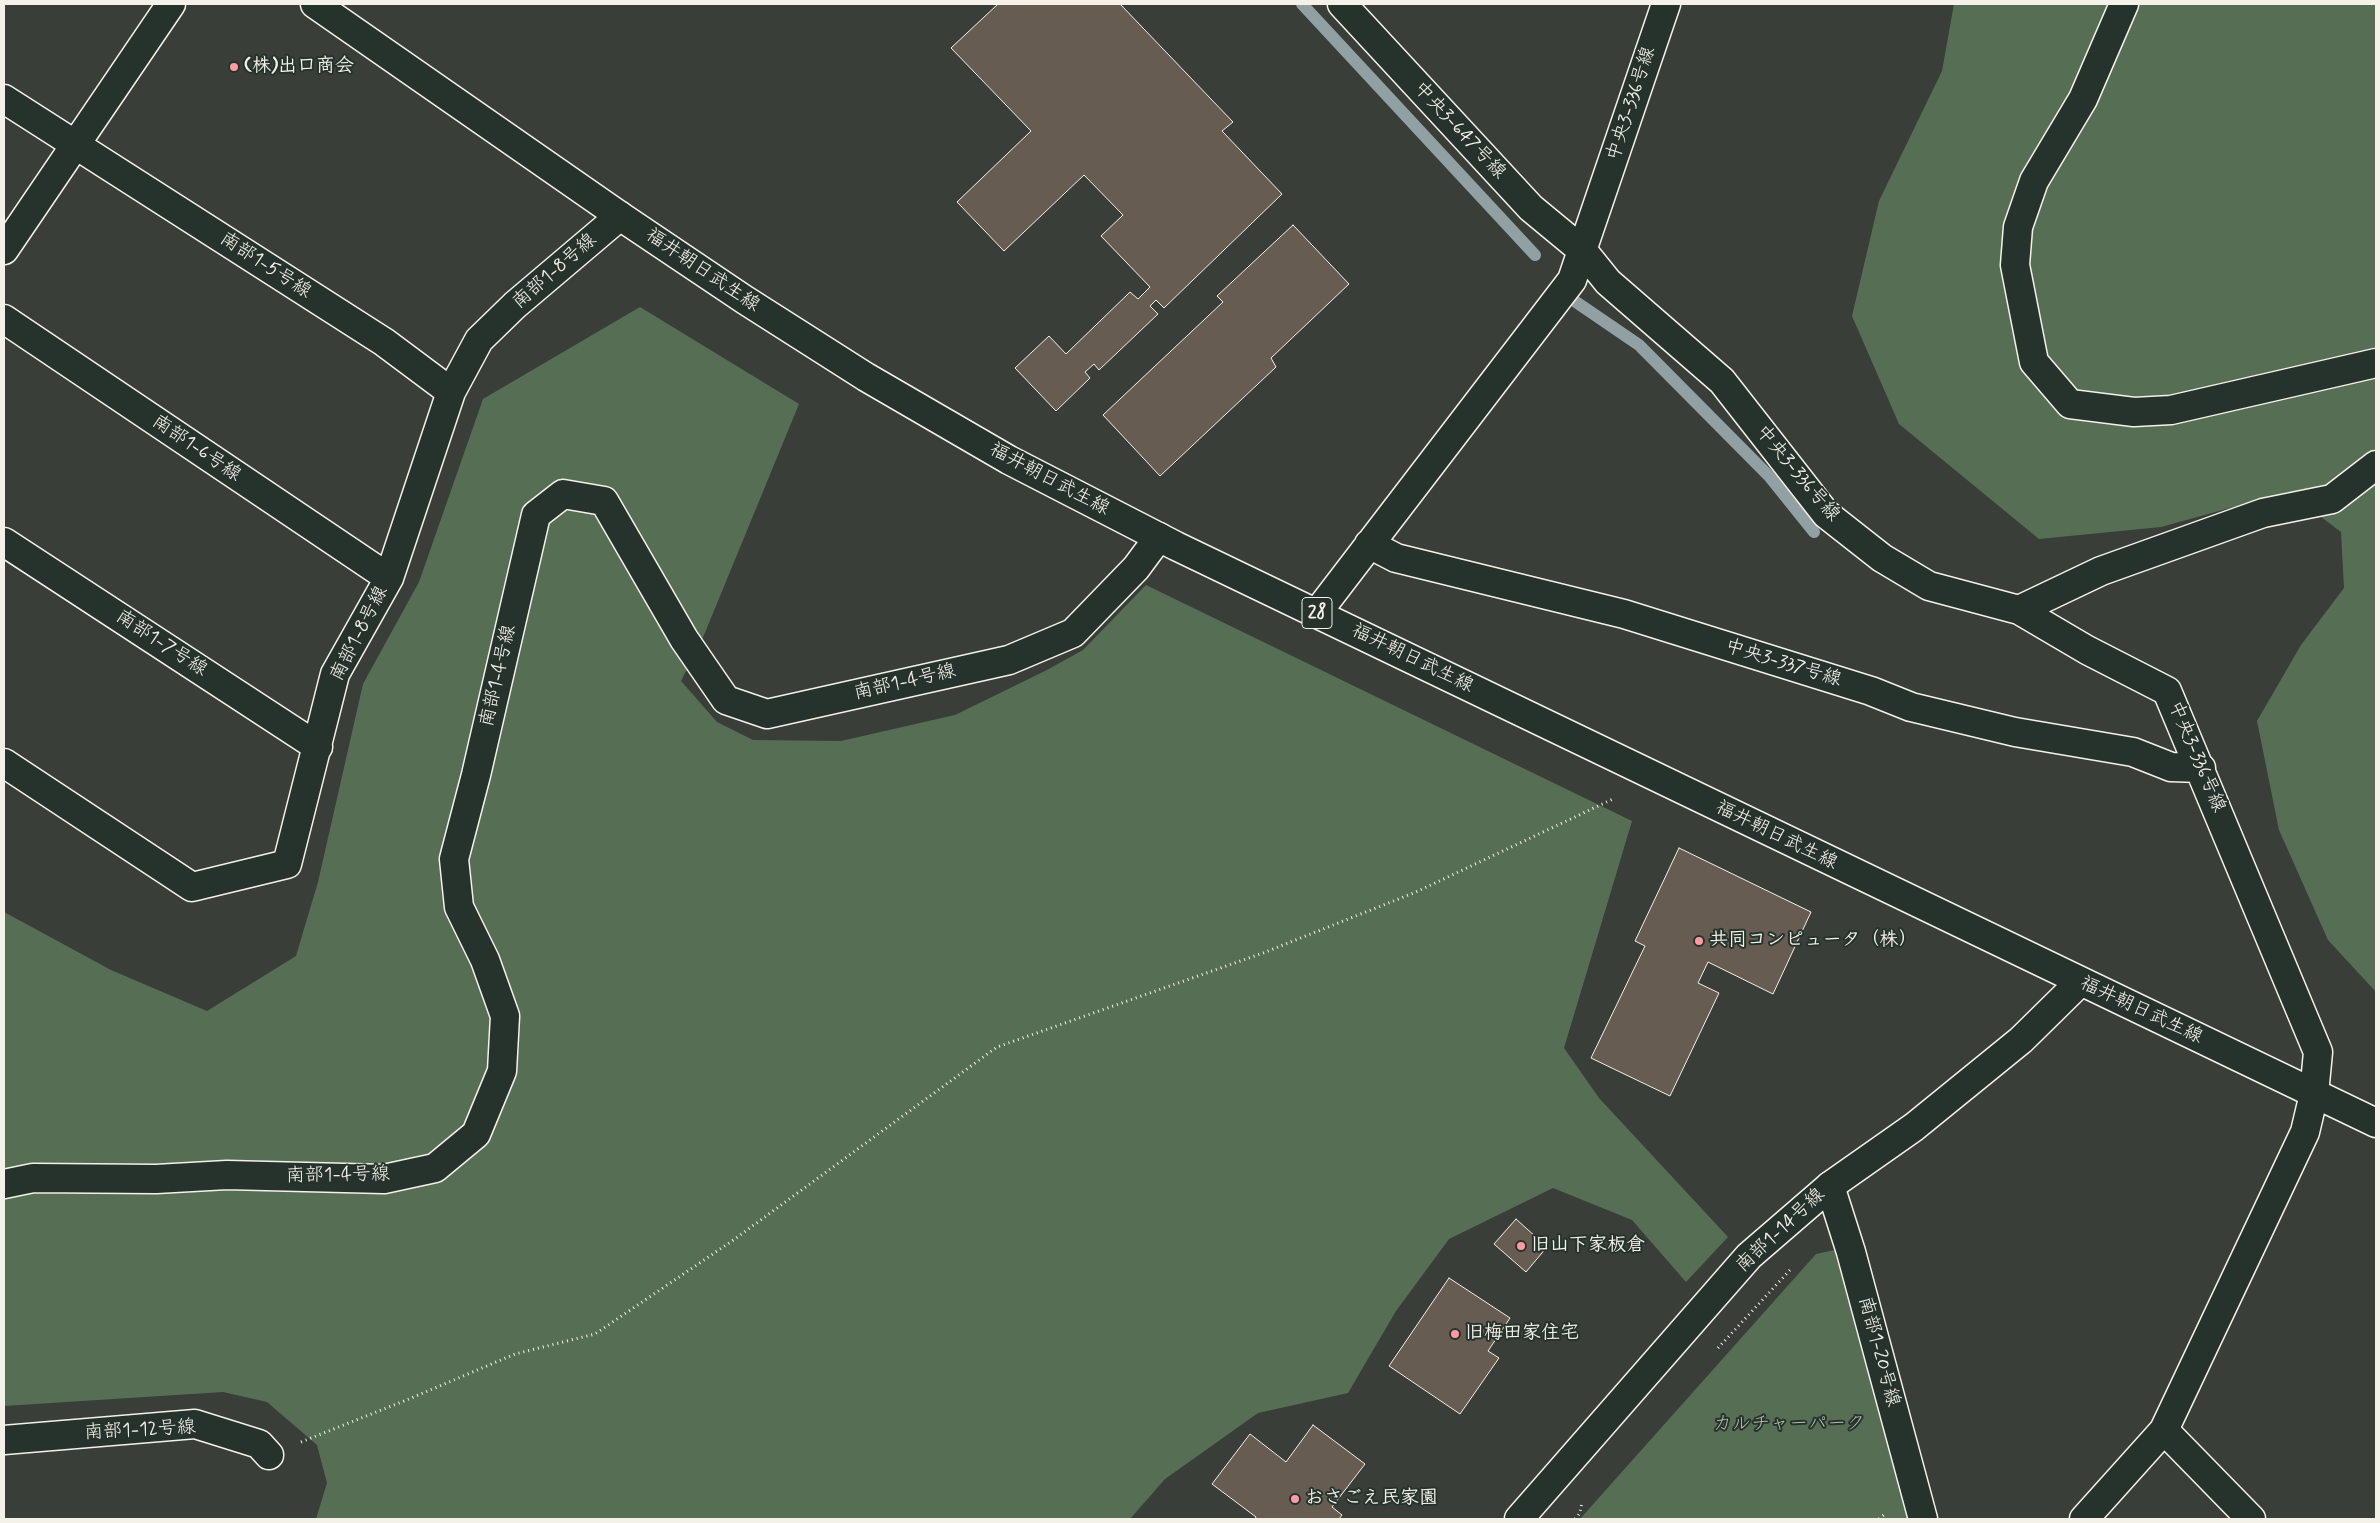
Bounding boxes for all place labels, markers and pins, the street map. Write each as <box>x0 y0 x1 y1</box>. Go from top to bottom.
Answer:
place label: (株)出口商会 <box>244 56 354 78</box>
marker: (株)出口商会 <box>228 61 240 73</box>
place label: 共同コンピュータ（株） <box>1709 930 1918 952</box>
marker: 共同コンピュータ（株） <box>1693 935 1705 947</box>
place label: 旧山下家板倉 <box>1531 1235 1645 1257</box>
marker: 旧山下家板倉 <box>1515 1240 1527 1252</box>
place label: 旧梅田家住宅 <box>1465 1323 1579 1345</box>
marker: 旧梅田家住宅 <box>1449 1328 1461 1340</box>
place label: おさごえ民家園 <box>1305 1488 1438 1510</box>
marker: おさごえ民家園 <box>1289 1493 1301 1505</box>

